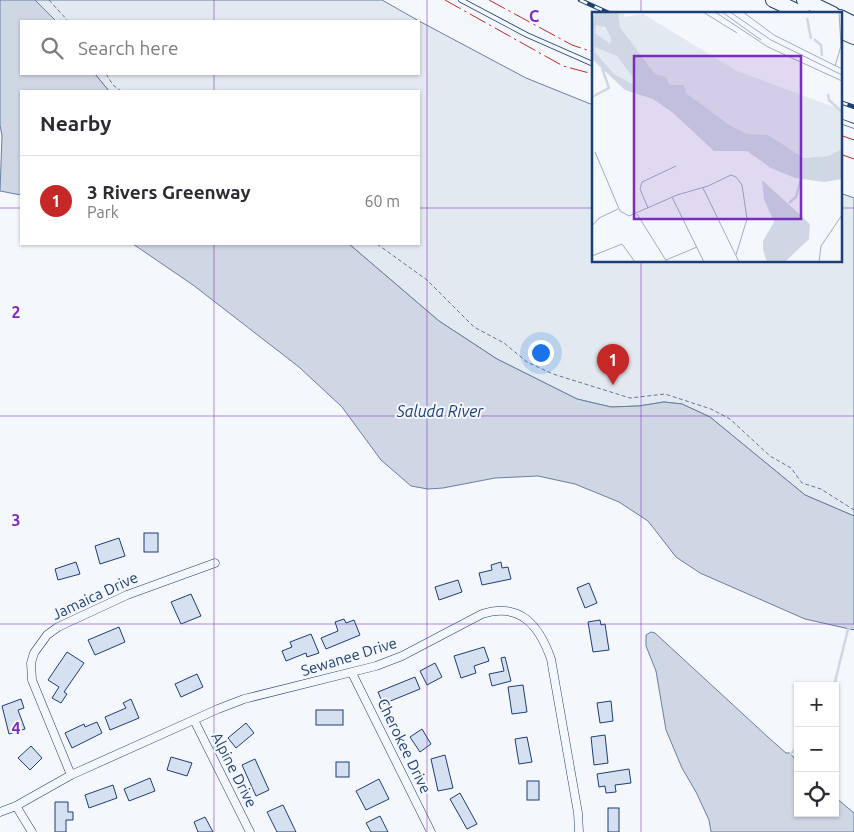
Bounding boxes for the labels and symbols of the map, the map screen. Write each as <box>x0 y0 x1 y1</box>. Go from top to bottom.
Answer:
text: C <box>529 7 539 25</box>
inset map <box>592 12 842 262</box>
text: 2 <box>11 303 21 321</box>
your location <box>528 340 554 366</box>
pin: 1 <box>597 344 629 385</box>
water label: Saluda River <box>396 402 484 420</box>
text: 3 <box>11 511 21 529</box>
street label: Jamaica Drive <box>49 568 140 623</box>
street label: Sewanee Drive <box>299 634 399 679</box>
street label: Cherokee Drive <box>374 696 435 796</box>
text: 4 <box>11 719 21 737</box>
street label: Alpine Drive <box>208 729 261 810</box>

